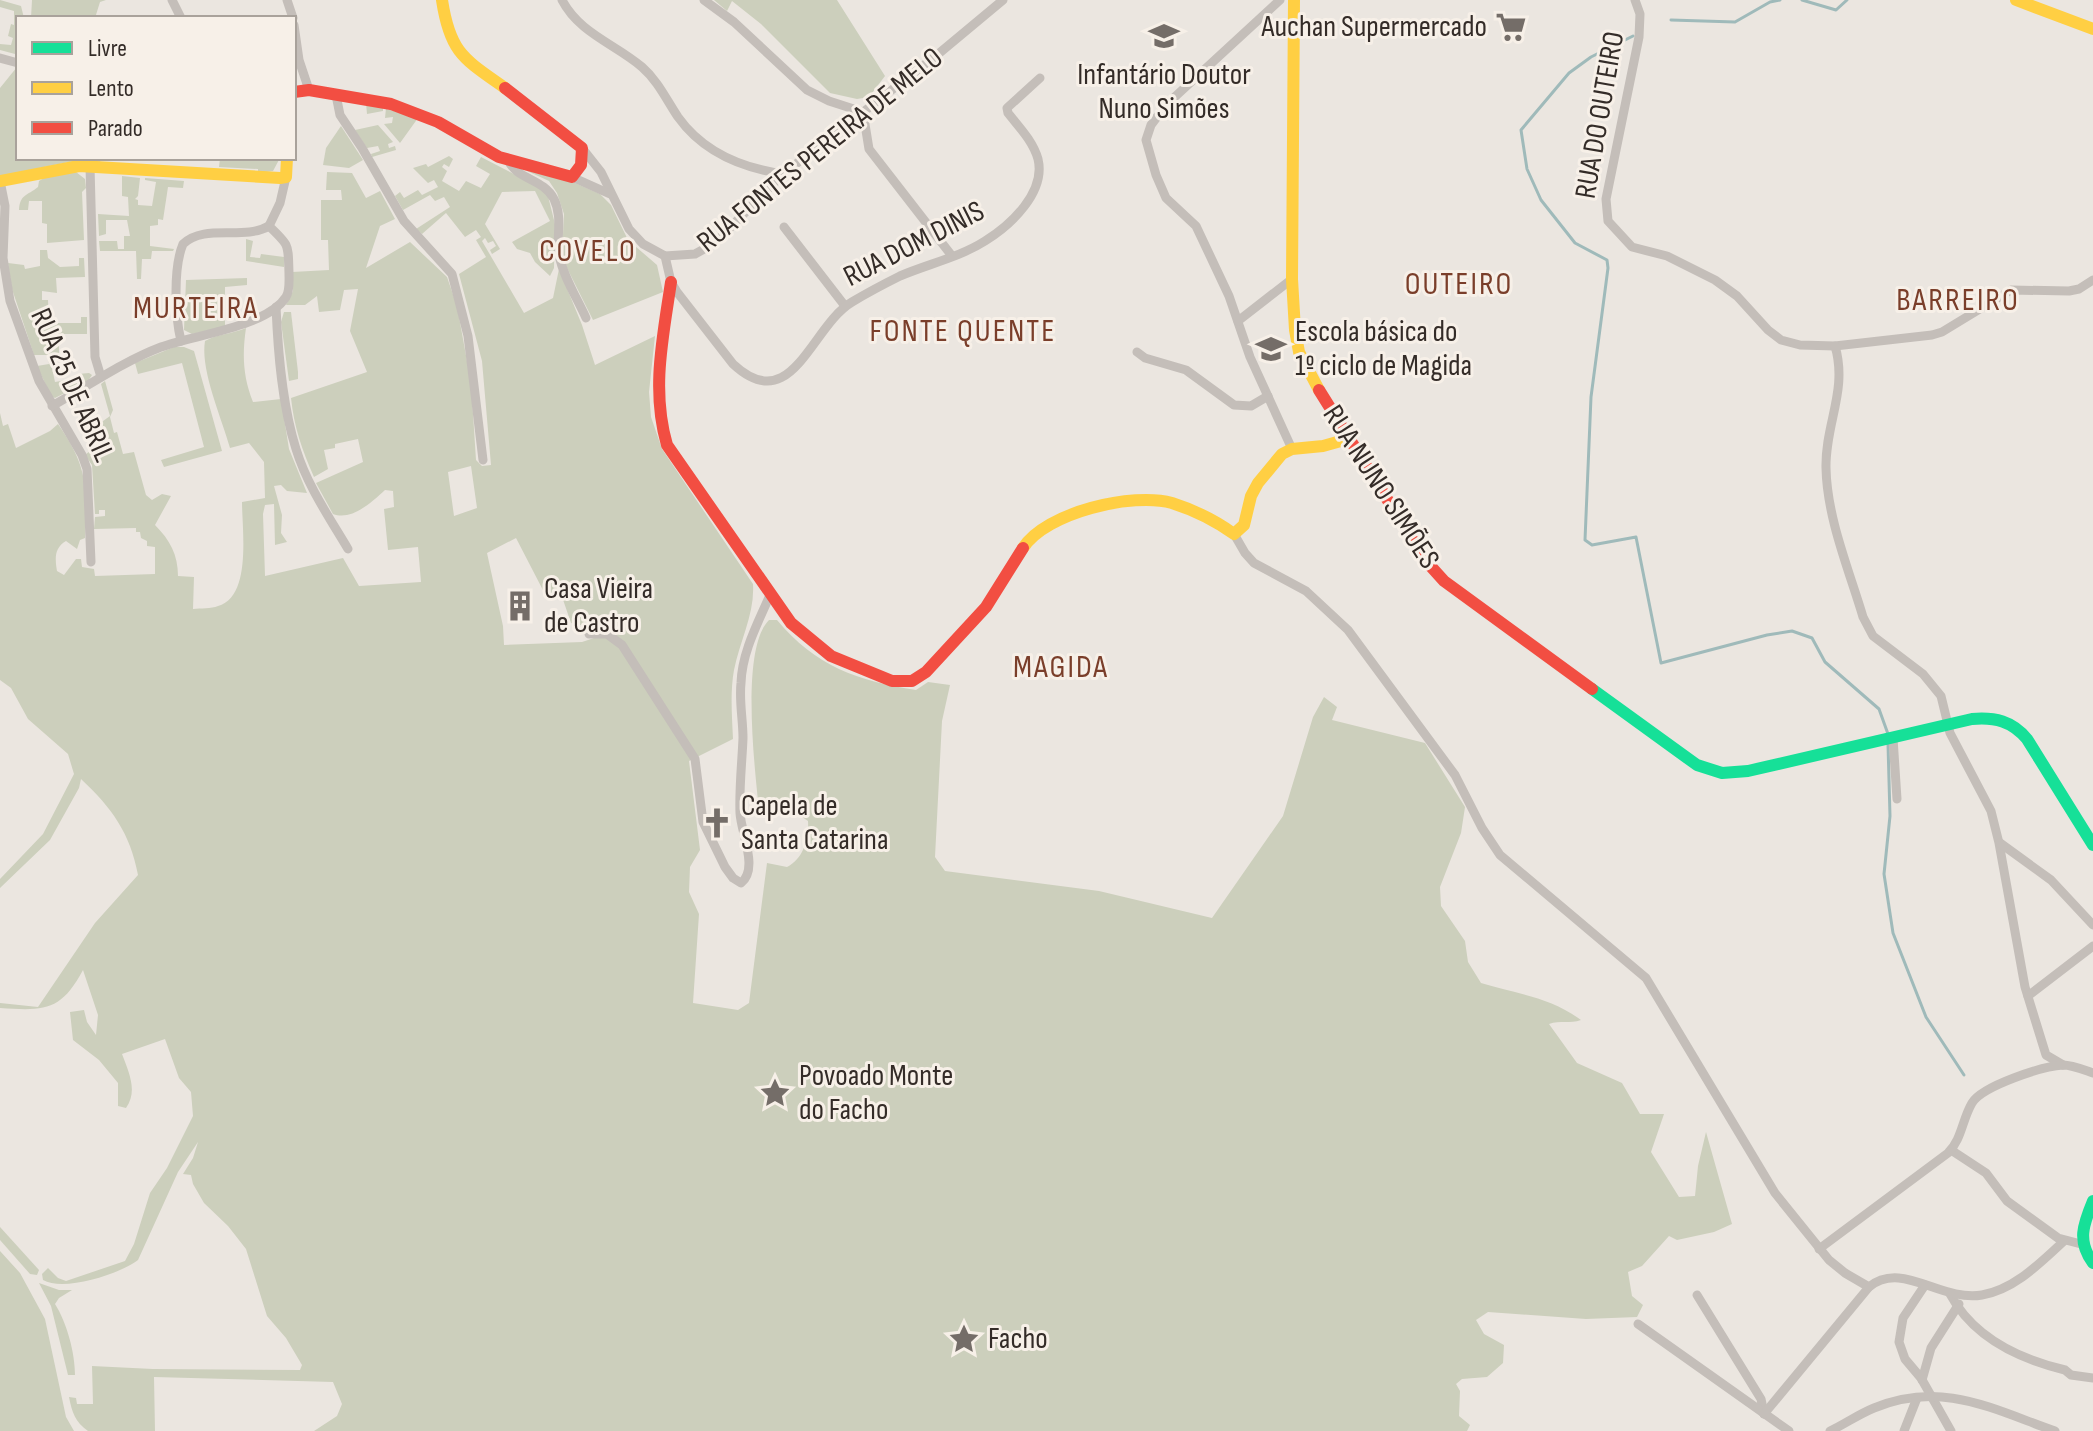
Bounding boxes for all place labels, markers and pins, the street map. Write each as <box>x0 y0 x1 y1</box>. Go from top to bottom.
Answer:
place label: Auchan Supermercado <box>1261 9 1487 45</box>
supermarket icon: Auchan Supermercado <box>1494 10 1528 44</box>
school or university icon: Infantário Doutor Nuno Simões <box>1147 19 1181 53</box>
place label: Infantário Doutor Nuno Simões <box>1077 57 1251 127</box>
place label: Escola básica do 1º ciclo de Magida <box>1295 314 1472 384</box>
school or university icon: Escola básica do 1º ciclo de Magida <box>1254 332 1288 366</box>
place label: Casa Vieira de Castro <box>544 571 653 641</box>
building icon: Casa Vieira de Castro <box>503 589 537 623</box>
place label: Capela de Santa Catarina <box>741 788 888 858</box>
church icon: Capela de Santa Catarina <box>700 806 734 840</box>
place label: Povoado Monte do Facho <box>799 1058 953 1128</box>
place icon: Povoado Monte do Facho <box>758 1076 792 1110</box>
place label: Facho <box>988 1321 1048 1357</box>
place icon: Facho <box>947 1322 981 1356</box>

